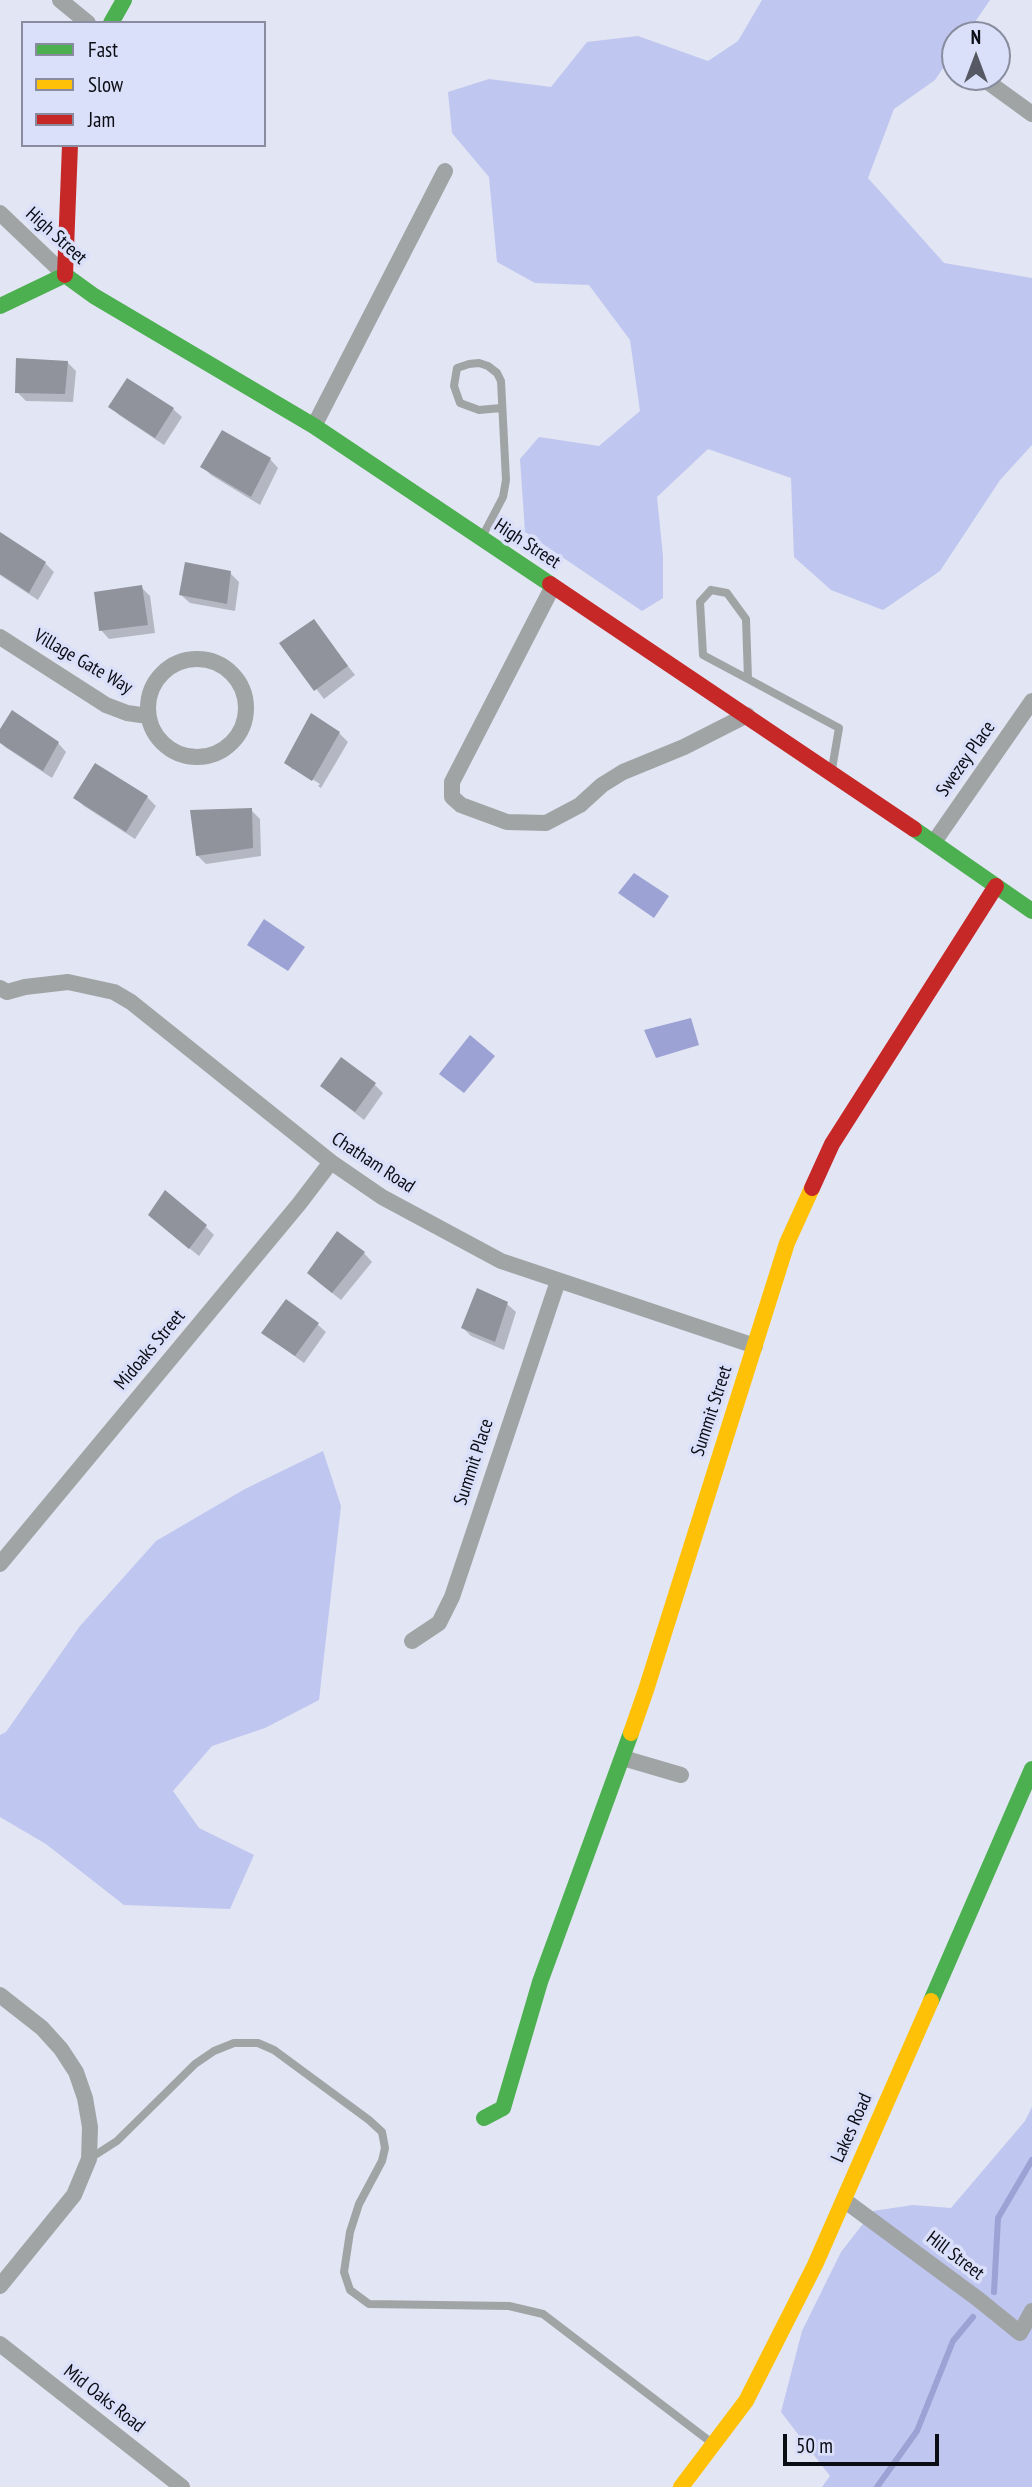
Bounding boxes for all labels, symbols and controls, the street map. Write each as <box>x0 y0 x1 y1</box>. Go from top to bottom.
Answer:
legend <box>21 21 266 147</box>
north arrow <box>941 21 1011 91</box>
text: N <box>971 25 981 49</box>
text: Fast <box>88 36 118 63</box>
text: Slow <box>88 71 123 98</box>
text: Jam <box>88 106 115 133</box>
street label: High Street <box>21 203 91 269</box>
street label: High Street <box>490 514 564 574</box>
street label: Village Gate Way <box>30 625 136 699</box>
street label: Swezey Place <box>932 717 1000 801</box>
street label: Chatham Road <box>327 1128 419 1198</box>
street label: Midoaks Street <box>110 1305 190 1395</box>
street label: Summit Street <box>687 1363 737 1459</box>
street label: Summit Place <box>449 1416 499 1508</box>
street label: Lakes Road <box>827 2090 877 2166</box>
street label: Hill Street <box>922 2227 988 2285</box>
street label: Mid Oaks Road <box>59 2360 149 2438</box>
scale bar <box>787 2420 943 2464</box>
text: 50 m <box>796 2432 833 2459</box>

